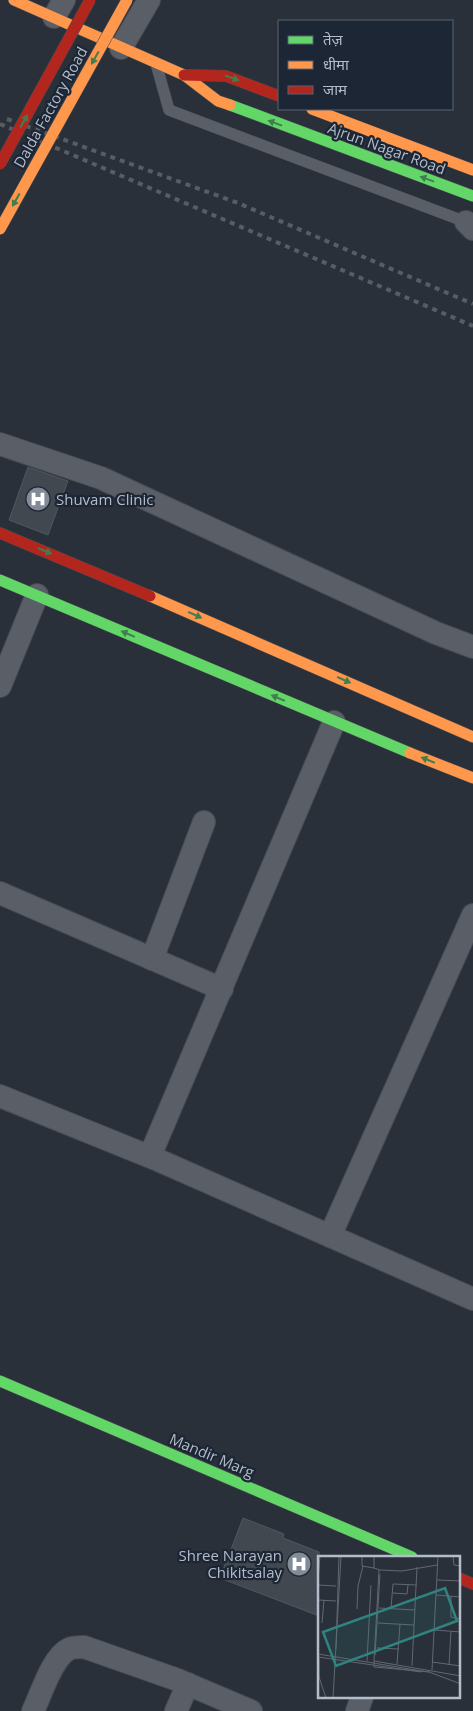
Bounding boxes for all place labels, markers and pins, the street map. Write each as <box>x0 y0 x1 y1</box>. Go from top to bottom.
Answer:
hospital icon: Shuvam Clinic <box>25 486 51 512</box>
place label: Shuvam Clinic <box>56 489 153 509</box>
place label: Shree Narayan Chikitsalay <box>179 1545 282 1582</box>
hospital icon: Shree Narayan Chikitsalay <box>286 1551 312 1577</box>

